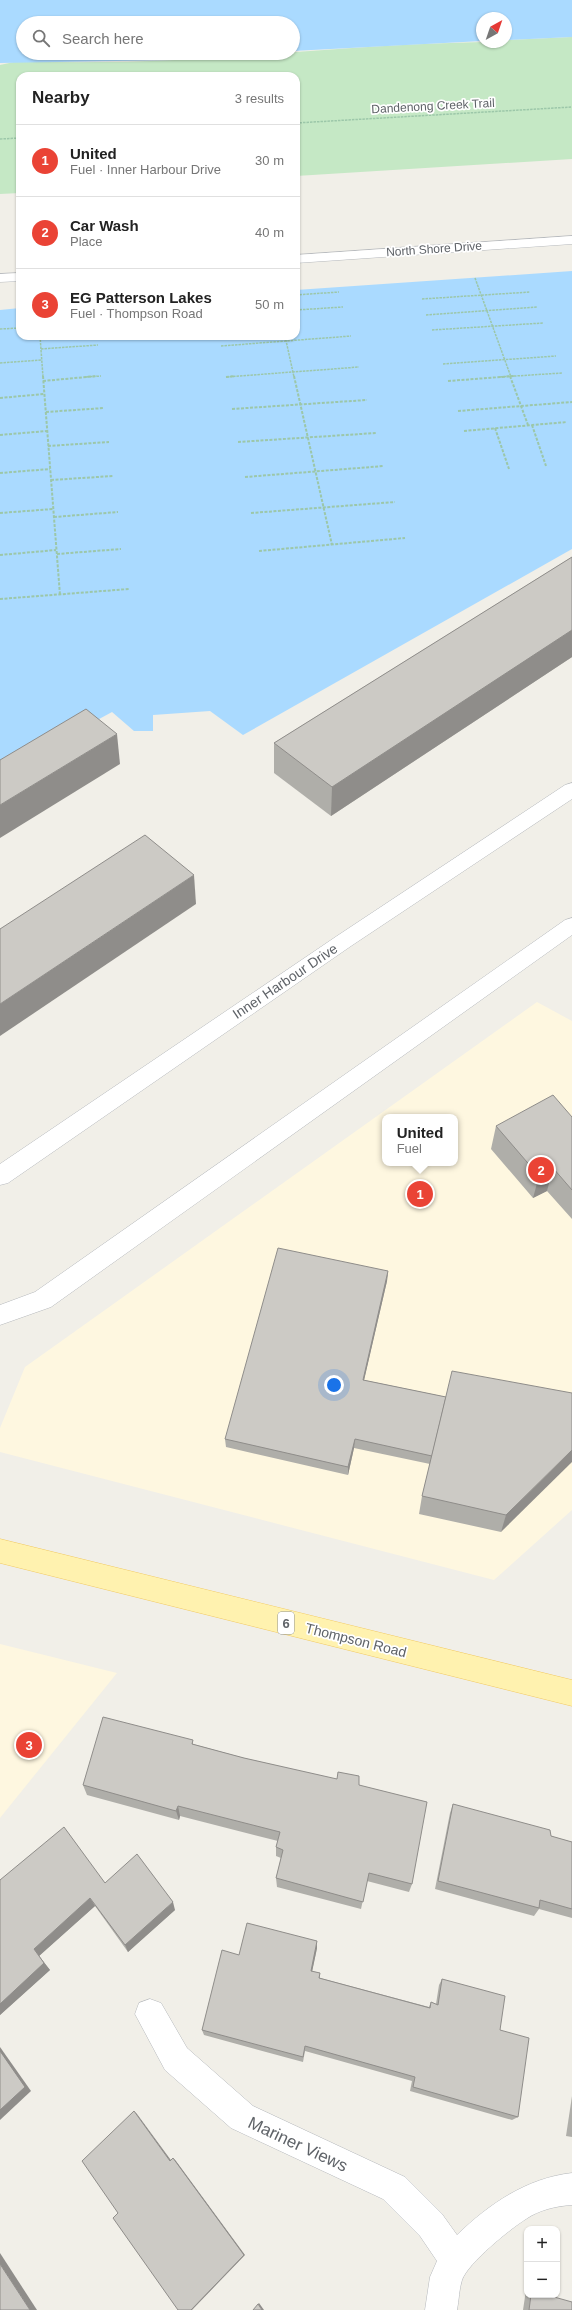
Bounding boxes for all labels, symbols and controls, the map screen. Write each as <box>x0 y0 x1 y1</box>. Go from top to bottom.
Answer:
north arrow <box>476 12 512 48</box>
search box <box>16 16 300 60</box>
icon: search <box>30 27 52 49</box>
text: Search here <box>62 30 144 47</box>
text: Nearby <box>32 88 90 107</box>
text: 3 results <box>235 91 284 106</box>
street label: Dandenong Creek Trail <box>371 96 495 116</box>
text: United <box>70 145 117 162</box>
text: 1 <box>41 153 49 168</box>
text: 30 m <box>255 153 284 168</box>
text: Fuel · Inner Harbour Drive <box>70 162 221 177</box>
text: Car Wash <box>70 217 139 234</box>
text: 2 <box>41 225 49 240</box>
text: 40 m <box>255 225 284 240</box>
text: Place <box>70 234 103 249</box>
street label: North Shore Drive <box>386 239 483 259</box>
text: EG Patterson Lakes <box>70 289 212 306</box>
text: 3 <box>41 297 49 312</box>
text: 50 m <box>255 297 284 312</box>
text: Fuel · Thompson Road <box>70 306 203 321</box>
street label: Inner Harbour Drive <box>230 940 341 1022</box>
popup <box>382 1114 458 1166</box>
text: United <box>397 1124 443 1141</box>
text: Fuel <box>397 1141 422 1156</box>
pin: 2 <box>528 1155 554 1185</box>
pin: 1 <box>407 1179 433 1209</box>
your location <box>324 1375 344 1395</box>
road number: 6 <box>278 1612 294 1634</box>
street label: Thompson Road <box>304 1620 408 1660</box>
pin: 3 <box>16 1730 42 1760</box>
street label: Mariner Views <box>245 2113 350 2176</box>
map controls <box>524 2226 560 2298</box>
button: + <box>524 2226 560 2262</box>
button: − <box>524 2262 560 2298</box>

